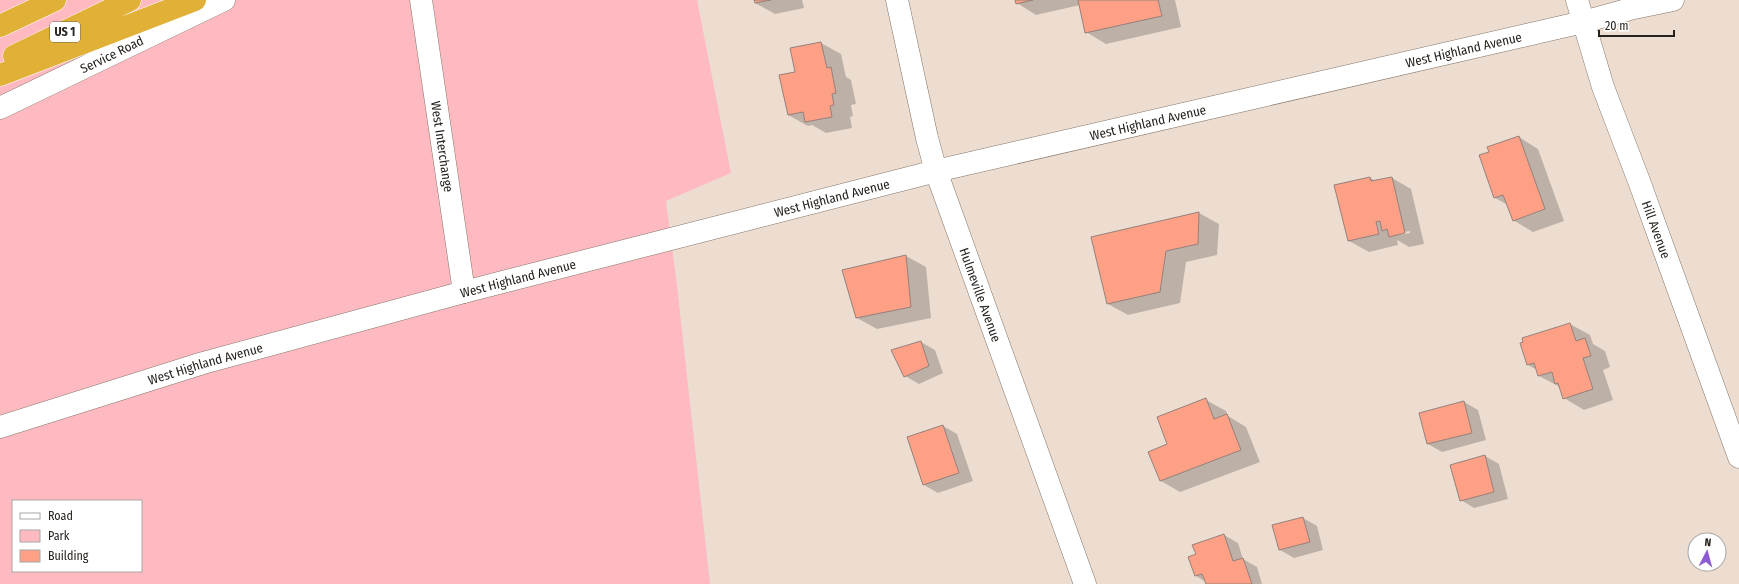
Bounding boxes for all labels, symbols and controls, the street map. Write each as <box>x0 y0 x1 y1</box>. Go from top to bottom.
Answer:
scale bar <box>1599 12 1674 38</box>
text: 20 m <box>1605 19 1629 33</box>
road number: US 1 <box>50 22 80 42</box>
street label: West Highland Avenue <box>1404 29 1523 70</box>
street label: Service Road <box>78 33 146 76</box>
street label: West Interchange <box>428 100 457 193</box>
street label: West Highland Avenue <box>1088 102 1207 143</box>
street label: West Highland Avenue <box>772 176 891 220</box>
street label: Hill Avenue <box>1639 199 1674 260</box>
street label: Hulmeville Avenue <box>957 246 1005 344</box>
street label: West Highland Avenue <box>458 256 577 300</box>
street label: West Highland Avenue <box>146 340 264 387</box>
legend <box>12 500 142 572</box>
text: Road <box>48 509 73 523</box>
text: Park <box>48 529 70 543</box>
north arrow <box>1687 532 1727 572</box>
text: N <box>1704 536 1712 549</box>
text: Building <box>48 549 89 563</box>

